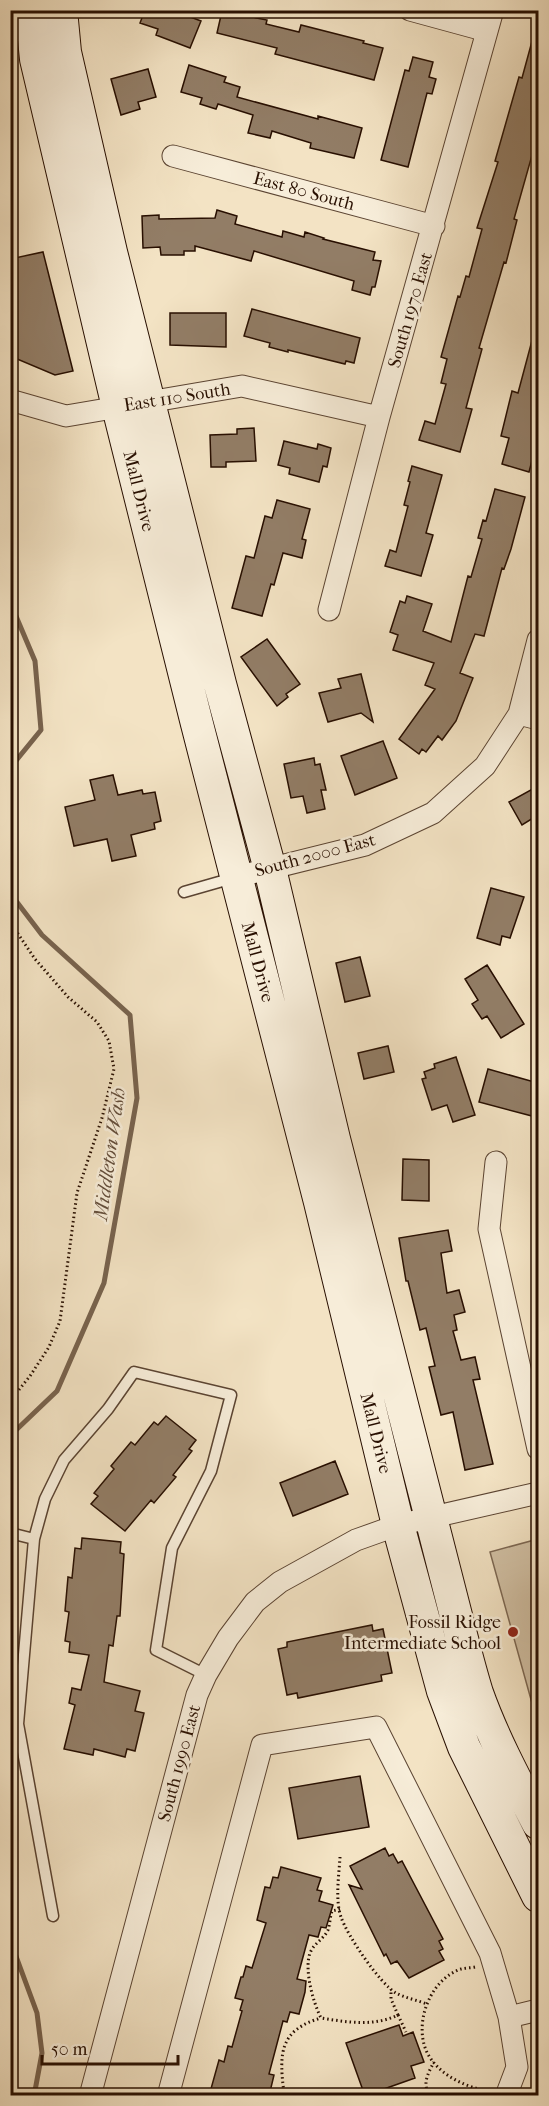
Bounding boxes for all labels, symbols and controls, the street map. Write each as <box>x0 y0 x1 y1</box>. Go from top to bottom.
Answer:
street label: East 80 South <box>251 168 357 215</box>
street label: South 1970 East <box>384 249 437 370</box>
street label: East 110 South <box>122 379 232 416</box>
street label: Mall Drive <box>118 449 159 534</box>
street label: South 2000 East <box>252 829 378 882</box>
street label: Mall Drive <box>237 920 278 1005</box>
water label: Middleton Wash <box>89 1086 130 1224</box>
street label: Mall Drive <box>355 1391 396 1476</box>
place label: Fossil Ridge Intermediate School <box>344 1612 501 1654</box>
marker: Fossil Ridge Intermediate School <box>506 1625 520 1639</box>
street label: South 1990 East <box>154 1702 205 1824</box>
scale bar <box>42 2028 178 2066</box>
text: 50 m <box>51 2039 88 2060</box>

